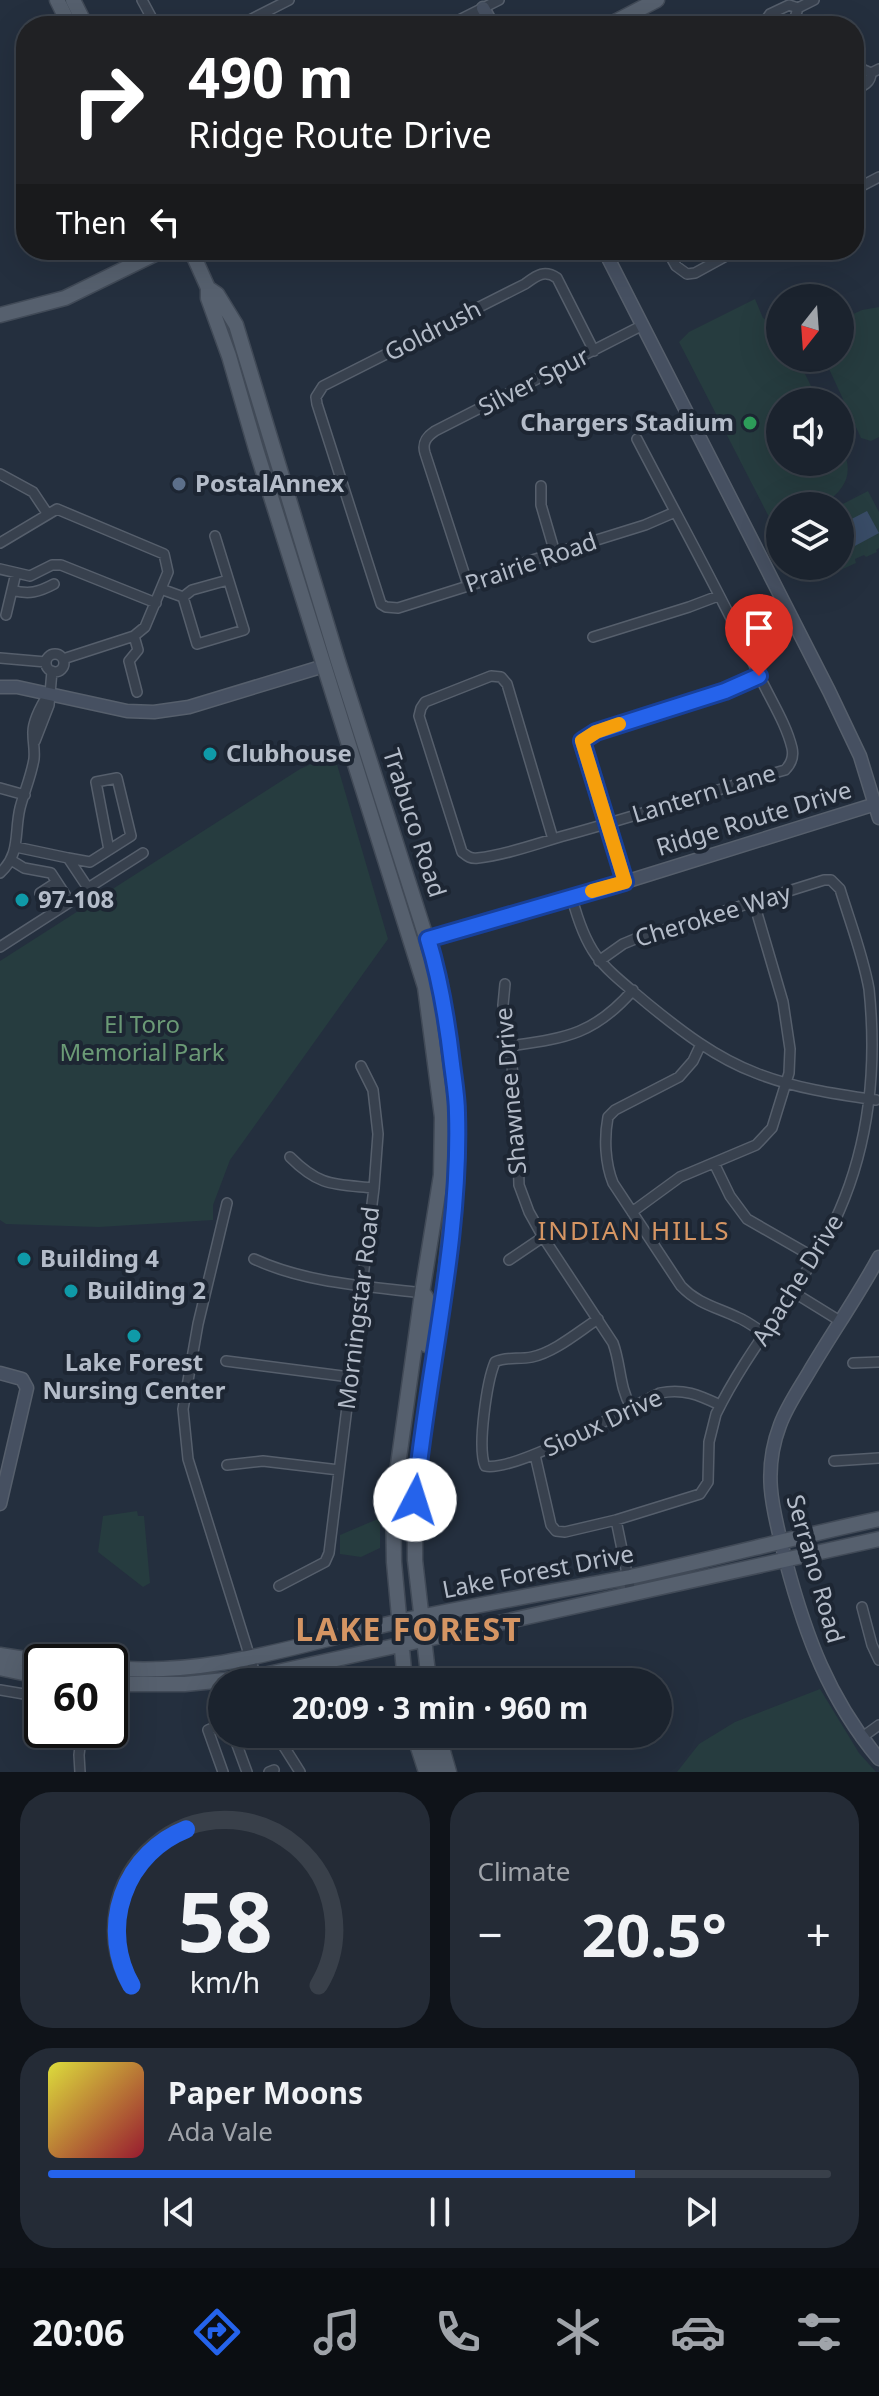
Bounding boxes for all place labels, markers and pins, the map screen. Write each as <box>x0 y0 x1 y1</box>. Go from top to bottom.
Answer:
place label: Chargers Stadium <box>520 405 734 438</box>
marker: Chargers Stadium <box>741 414 759 432</box>
place label: PostalAnnex <box>195 466 345 499</box>
marker: PostalAnnex <box>170 475 188 493</box>
pin <box>725 594 793 676</box>
place label: Clubhouse <box>226 736 352 769</box>
marker: Clubhouse <box>201 745 219 763</box>
place label: 97-108 <box>38 882 114 915</box>
marker: 97-108 <box>13 891 31 909</box>
place label: Building 4 <box>40 1241 159 1274</box>
marker: Building 4 <box>15 1250 33 1268</box>
place label: Building 2 <box>87 1273 206 1306</box>
marker: Building 2 <box>62 1282 80 1300</box>
marker: Lake Forest Nursing Center <box>125 1327 143 1345</box>
place label: Lake Forest Nursing Center <box>43 1345 226 1406</box>

